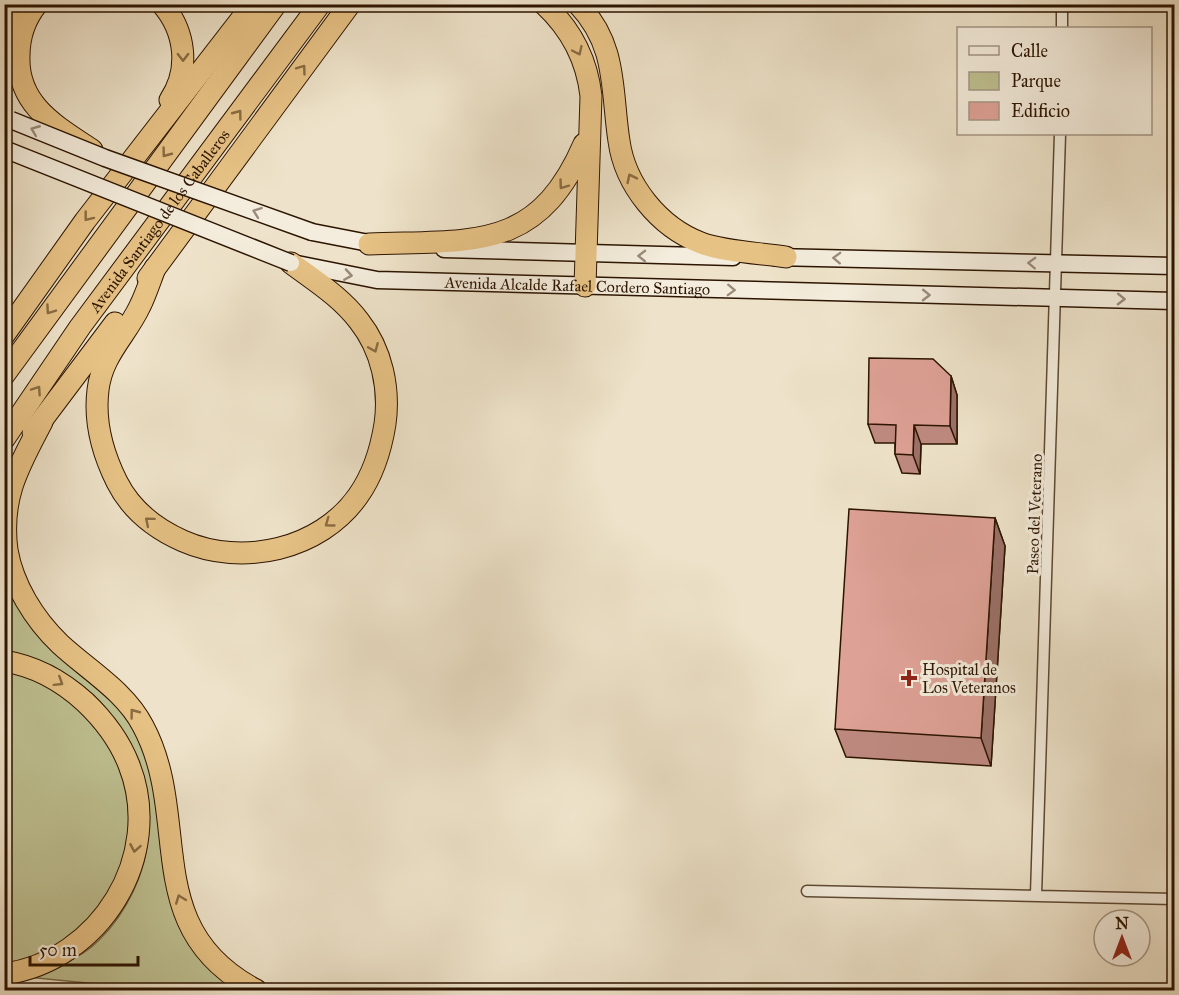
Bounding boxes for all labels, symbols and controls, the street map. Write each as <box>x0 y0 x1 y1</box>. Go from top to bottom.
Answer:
legend <box>957 27 1152 135</box>
text: Calle <box>1011 40 1048 62</box>
one-way arrow <box>571 45 583 56</box>
one-way arrow <box>176 53 189 62</box>
one-way arrow <box>295 65 306 76</box>
text: Parque <box>1011 70 1061 93</box>
text: Edificio <box>1011 100 1070 122</box>
one-way arrow <box>231 109 242 120</box>
one-way arrow <box>30 125 41 137</box>
street label: Avenida Santiago de los Caballeros <box>85 125 234 317</box>
one-way arrow <box>163 146 174 157</box>
one-way arrow <box>627 173 639 184</box>
one-way arrow <box>560 178 571 189</box>
one-way arrow <box>252 207 263 220</box>
one-way arrow <box>85 210 96 221</box>
one-way arrow <box>638 250 647 262</box>
one-way arrow <box>833 252 842 265</box>
one-way arrow <box>1028 257 1037 270</box>
one-way arrow <box>343 268 353 281</box>
street label: Avenida Alcalde Rafael Cordero Santiago <box>443 273 710 300</box>
one-way arrow <box>727 284 736 296</box>
one-way arrow <box>922 289 931 301</box>
one-way arrow <box>1117 293 1126 306</box>
one-way arrow <box>47 303 58 314</box>
one-way arrow <box>367 342 379 353</box>
one-way arrow <box>29 386 41 396</box>
street label: Paseo del Veterano <box>1023 453 1046 575</box>
one-way arrow <box>325 516 336 527</box>
one-way arrow <box>145 517 156 528</box>
place label: Hospital de Los Veteranos <box>922 660 1016 697</box>
marker: Hospital de Los Veteranos <box>900 669 918 687</box>
one-way arrow <box>52 674 63 685</box>
one-way arrow <box>130 708 141 719</box>
one-way arrow <box>130 843 142 852</box>
one-way arrow <box>175 895 187 906</box>
north arrow <box>1092 908 1152 968</box>
text: N <box>1115 914 1129 933</box>
scale bar <box>30 929 138 967</box>
text: 50 m <box>39 939 77 961</box>

